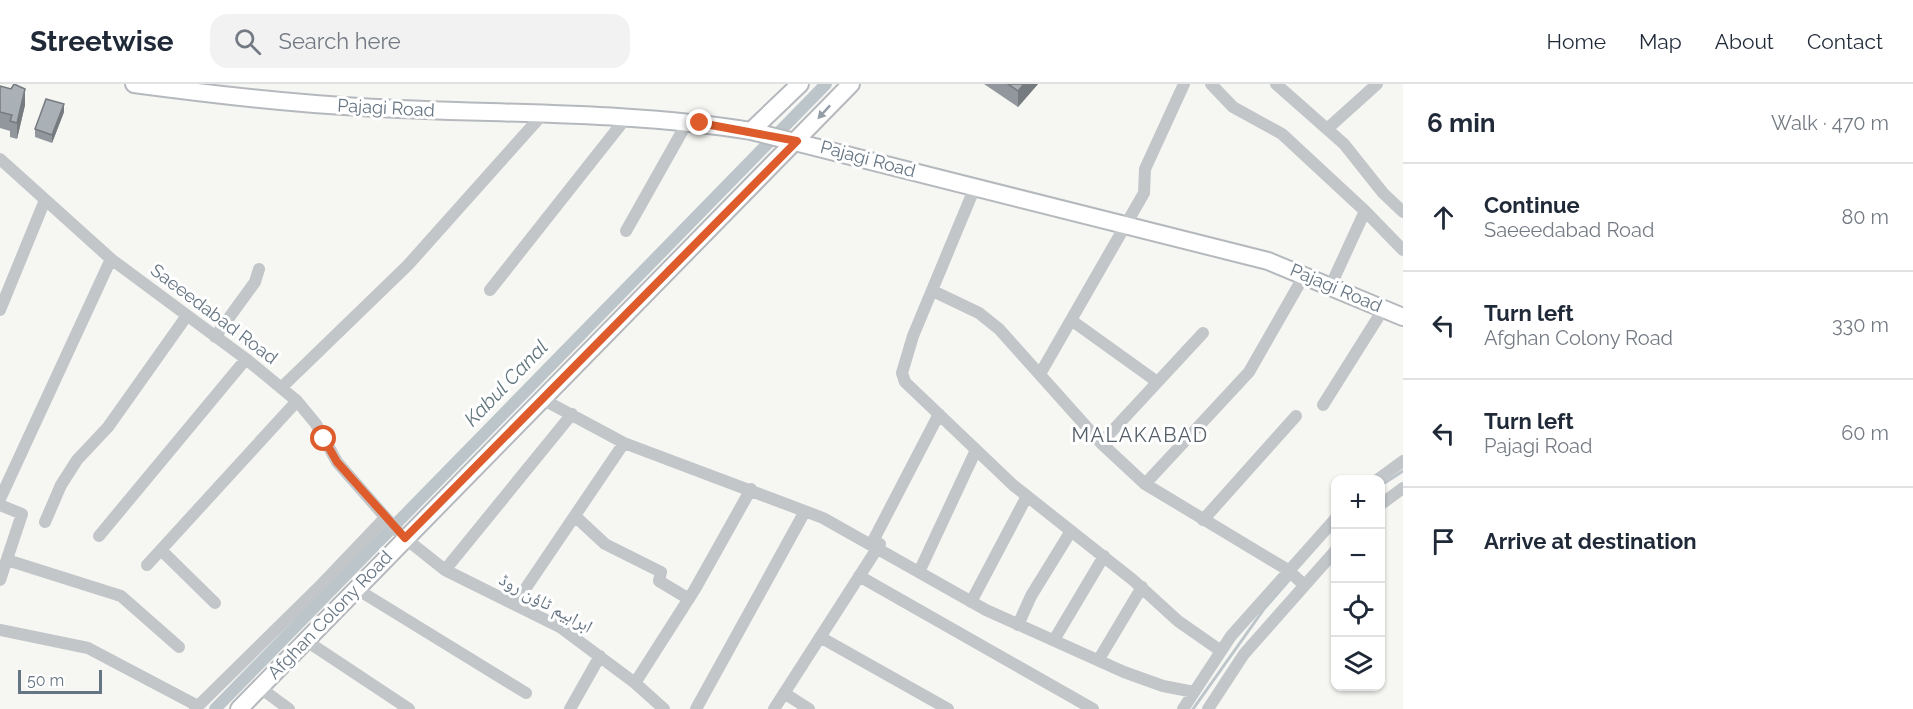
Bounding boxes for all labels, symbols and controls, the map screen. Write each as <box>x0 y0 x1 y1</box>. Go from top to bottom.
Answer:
search box <box>210 14 630 68</box>
text: Streetwise <box>30 25 174 58</box>
icon: search <box>231 25 264 58</box>
text: Search here <box>279 28 401 54</box>
text: Home <box>1547 29 1606 54</box>
text: Map <box>1639 29 1682 54</box>
text: About <box>1715 29 1774 54</box>
text: Contact <box>1807 29 1883 54</box>
street label: Pajagi Road <box>337 94 435 121</box>
one-way arrow <box>817 105 831 120</box>
text: 6 min <box>1427 108 1496 138</box>
route end <box>686 109 712 135</box>
text: Walk · 470 m <box>1771 111 1889 135</box>
street label: Pajagi Road <box>818 136 918 181</box>
text: Continue <box>1484 192 1580 218</box>
icon: ahead <box>1427 201 1460 234</box>
text: 80 m <box>1841 205 1889 229</box>
text: Saeeedabad Road <box>1484 218 1654 242</box>
street label: Saeeedabad Road <box>147 259 282 368</box>
street label: Pajagi Road <box>1287 259 1385 316</box>
text: Turn left <box>1484 300 1574 326</box>
icon: left <box>1427 309 1460 342</box>
text: 330 m <box>1832 313 1889 337</box>
text: Afghan Colony Road <box>1484 326 1673 350</box>
water label: Kabul Canal <box>459 335 553 431</box>
text: Turn left <box>1484 408 1574 434</box>
icon: left <box>1427 417 1460 450</box>
text: 60 m <box>1841 421 1889 445</box>
district label: MALAKABAD <box>1072 423 1208 447</box>
route start <box>310 425 336 451</box>
text: Pajagi Road <box>1484 434 1592 458</box>
map controls <box>1331 475 1385 691</box>
button: + <box>1331 475 1385 529</box>
icon: arrive <box>1427 525 1460 558</box>
text: Arrive at destination <box>1484 528 1697 554</box>
button: − <box>1331 529 1385 583</box>
street label: Afghan Colony Road <box>263 546 396 683</box>
street label: ابراہیم ٹاؤن روڈ <box>495 568 597 639</box>
button: locate <box>1331 583 1385 637</box>
button: layers <box>1331 637 1385 691</box>
scale bar <box>18 667 102 694</box>
text: 50 m <box>27 671 64 690</box>

